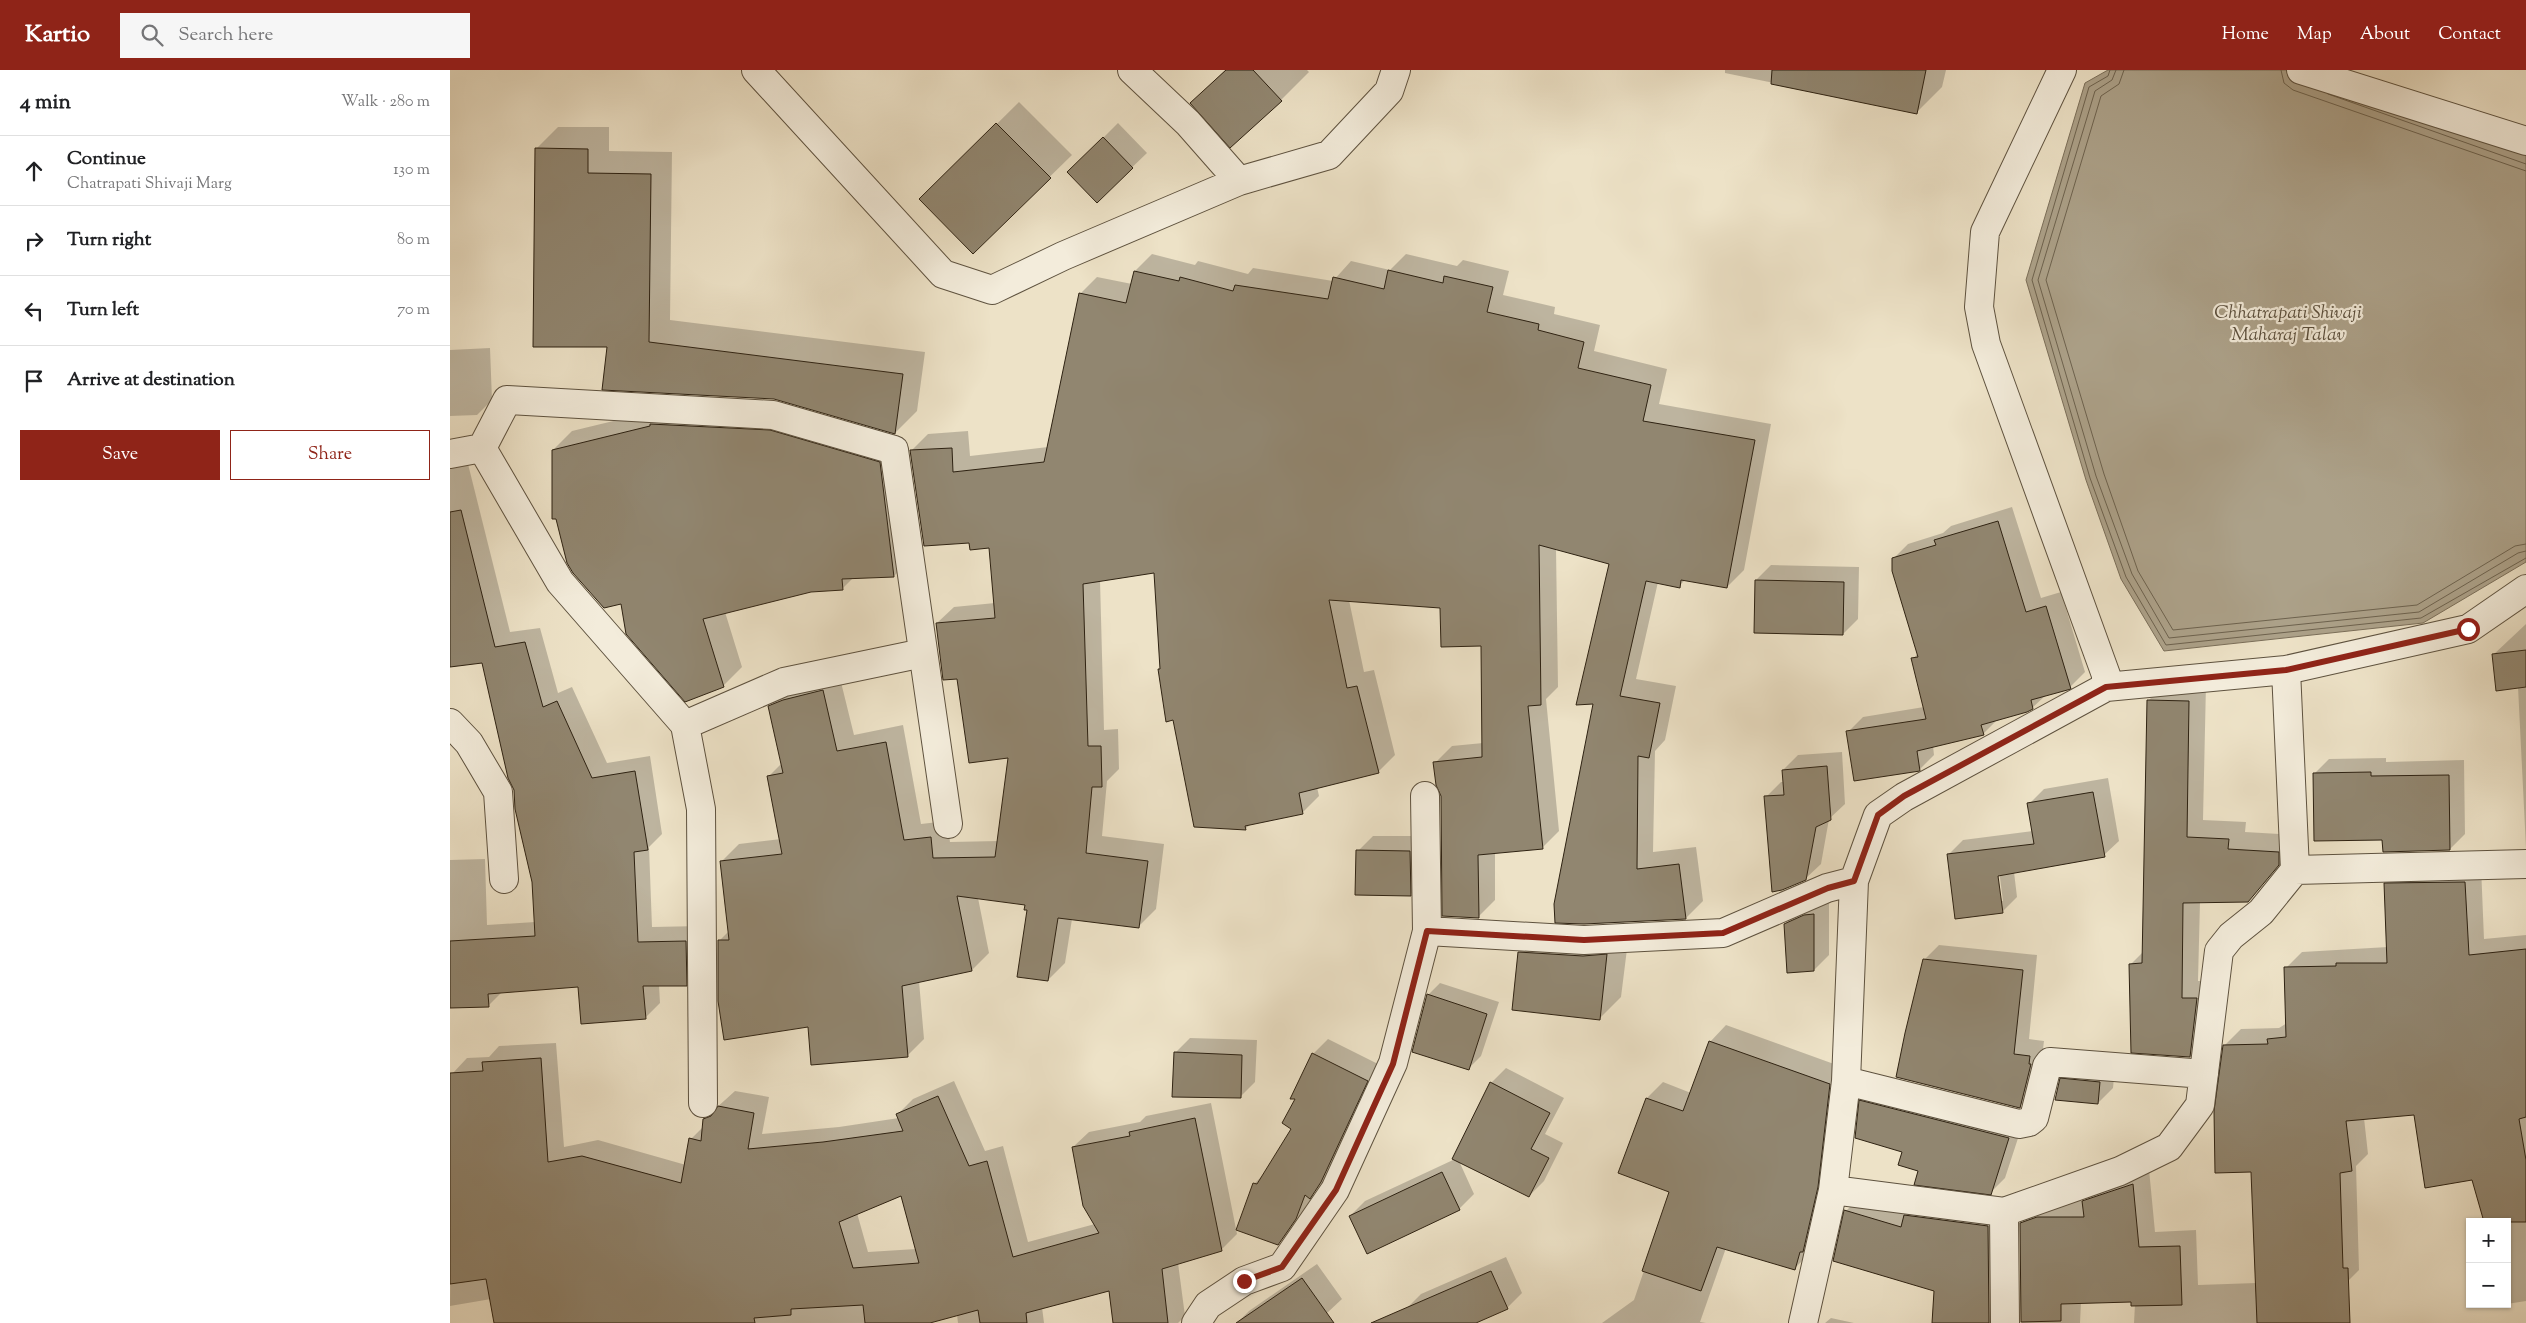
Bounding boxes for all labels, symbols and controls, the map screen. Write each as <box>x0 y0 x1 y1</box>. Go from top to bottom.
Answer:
search box <box>120 13 470 58</box>
text: Kartio <box>25 18 90 52</box>
icon: search <box>138 21 166 49</box>
text: Search here <box>178 22 273 49</box>
text: Home <box>2222 22 2269 48</box>
text: Map <box>2297 22 2332 48</box>
text: About <box>2360 22 2410 48</box>
text: Contact <box>2438 22 2501 48</box>
text: 4 min <box>20 88 71 118</box>
text: Walk · 280 m <box>341 91 430 114</box>
text: Continue <box>67 146 146 173</box>
icon: ahead <box>20 157 48 185</box>
text: 130 m <box>393 159 430 182</box>
text: Chatrapati Shivaji Marg <box>67 173 232 196</box>
icon: right <box>20 227 48 255</box>
text: Turn right <box>67 227 151 254</box>
text: 80 m <box>397 229 430 252</box>
icon: left <box>20 297 48 325</box>
text: Turn left <box>67 297 139 324</box>
text: 70 m <box>397 299 430 322</box>
water label: Chhatrapati Shivaji Maharaj Talav <box>2214 300 2362 349</box>
icon: arrive <box>20 367 48 395</box>
text: Arrive at destination <box>67 367 235 394</box>
button: Save <box>20 430 220 480</box>
button: Share <box>230 430 430 480</box>
route start <box>2457 618 2480 641</box>
map controls <box>2466 1218 2511 1308</box>
button: + <box>2466 1218 2511 1263</box>
button: − <box>2466 1263 2511 1308</box>
route end <box>1233 1270 1256 1293</box>

